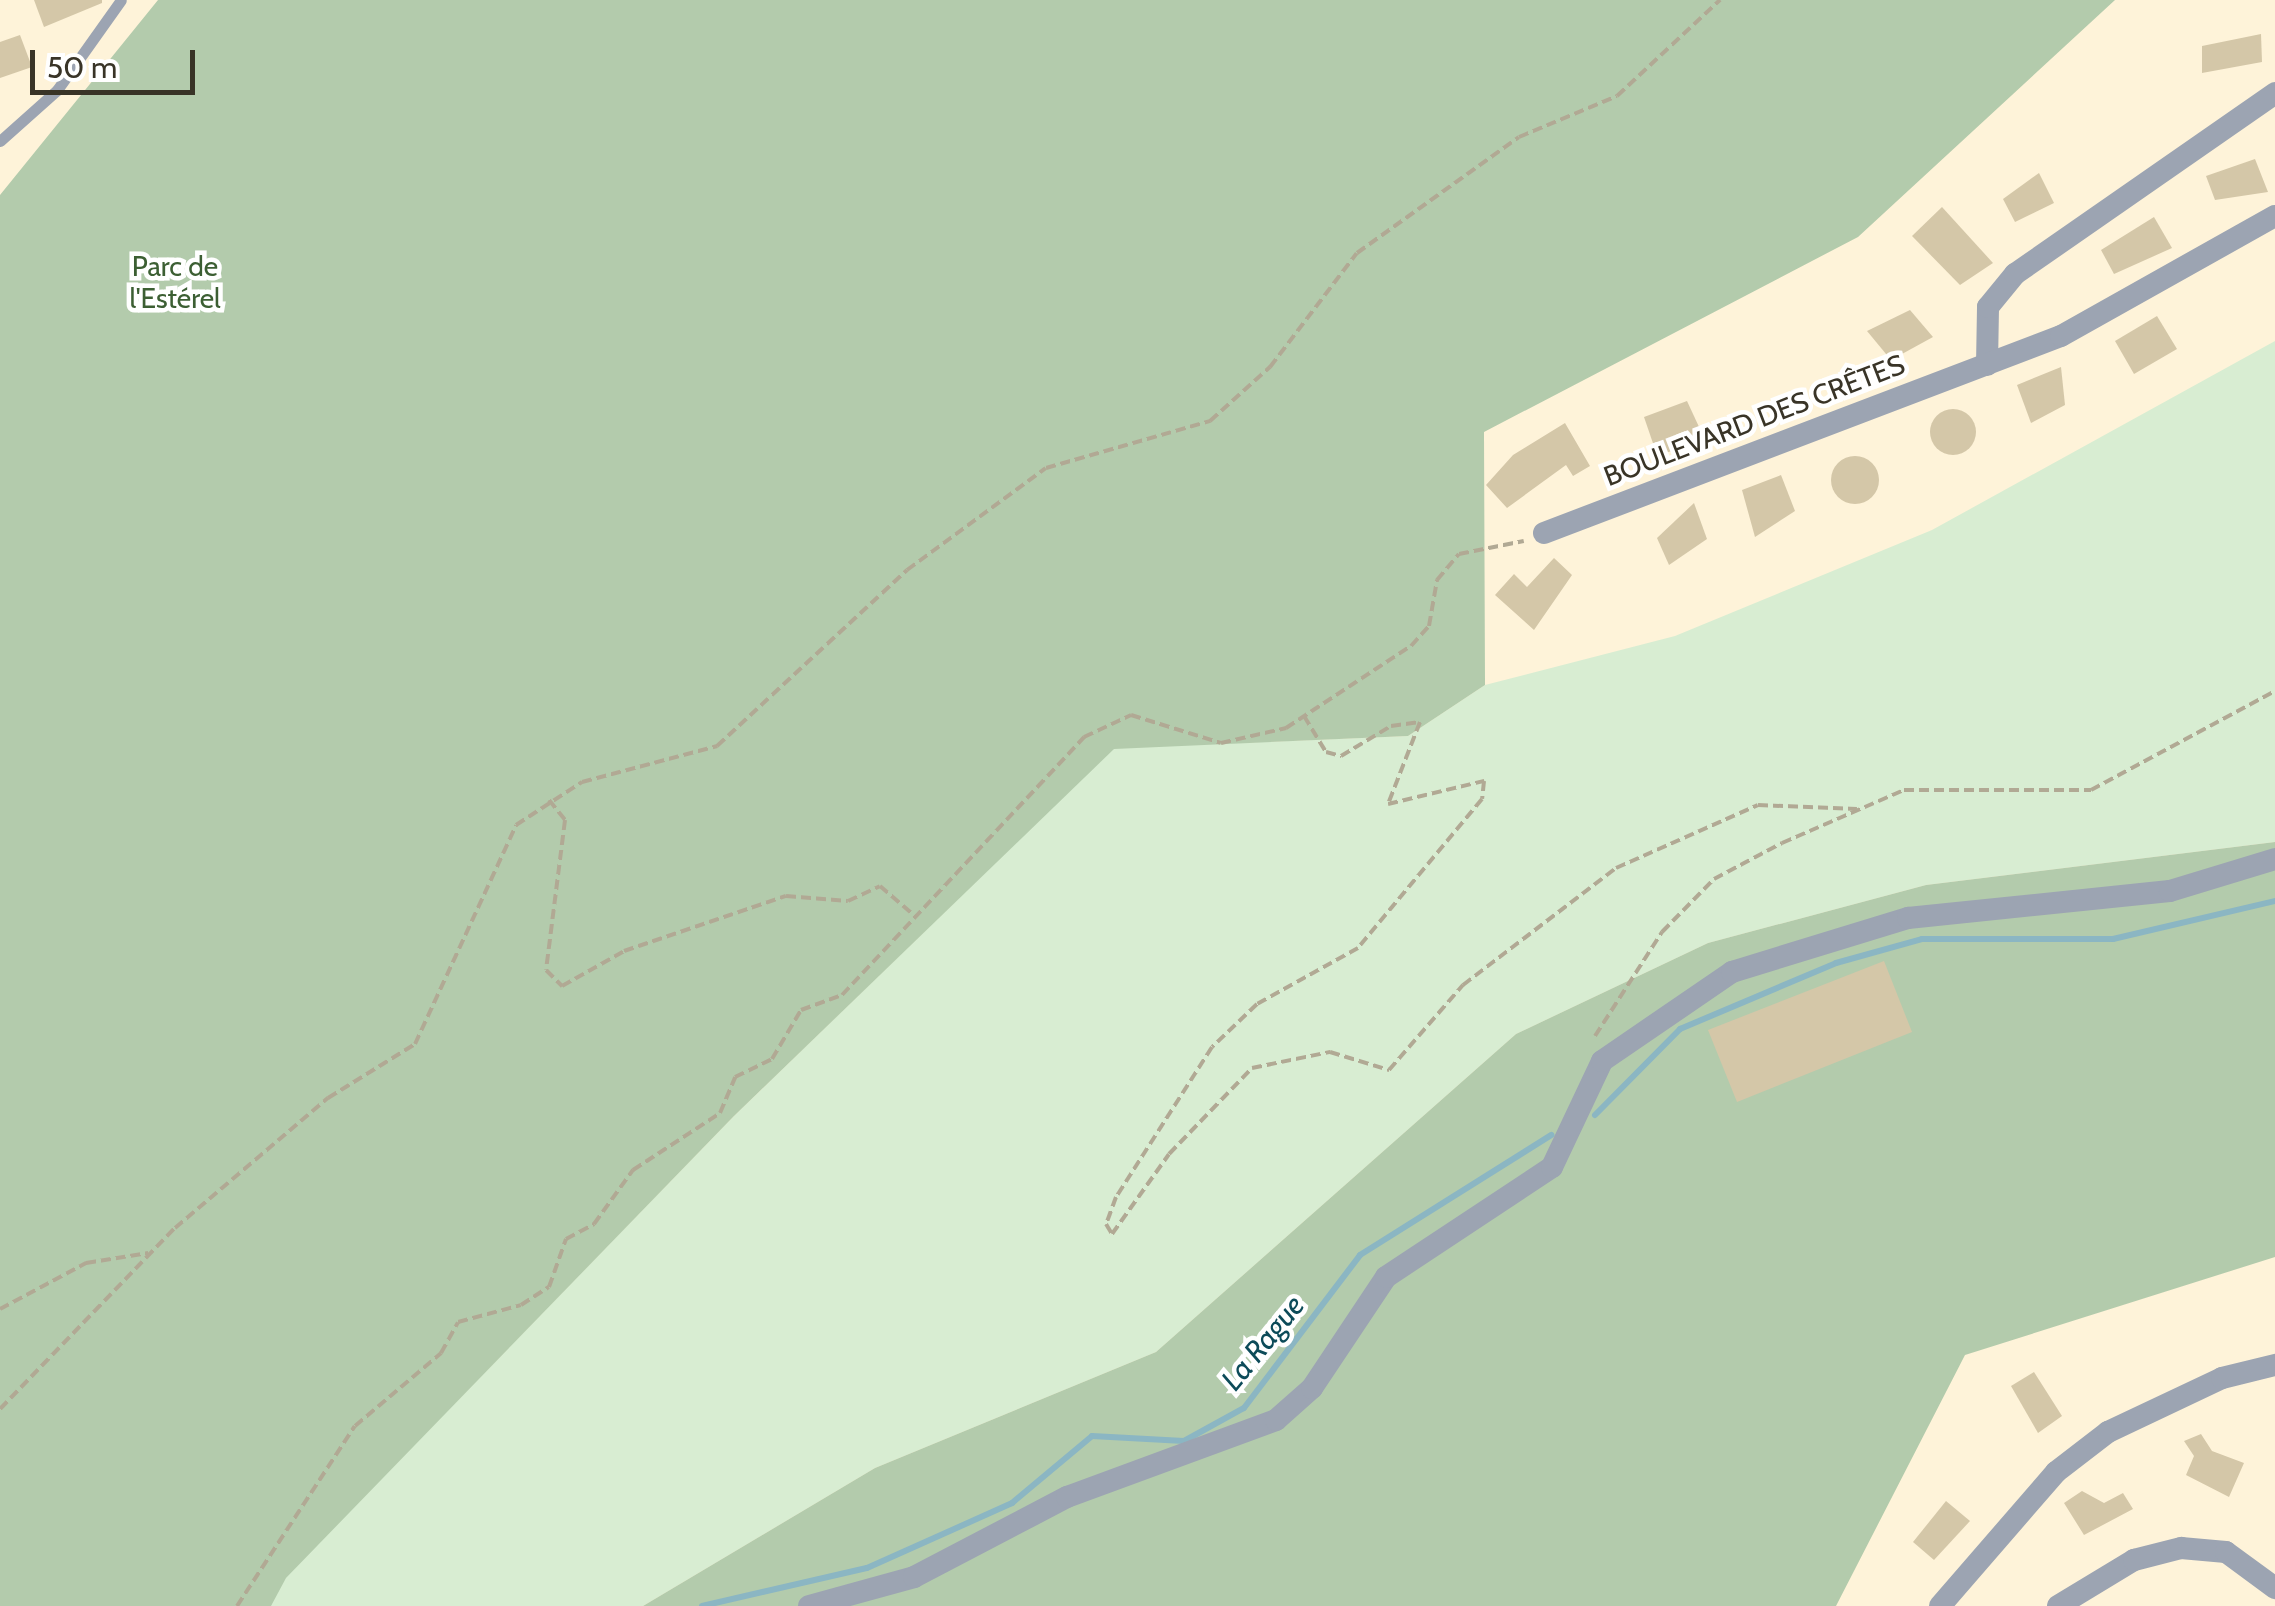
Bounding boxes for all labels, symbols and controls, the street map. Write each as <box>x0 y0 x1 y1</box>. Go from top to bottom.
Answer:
scale bar <box>35 30 200 92</box>
text: 50 m <box>47 49 117 86</box>
park label: Parc de l'Estérel <box>129 249 221 315</box>
street label: BOULEVARD DES CRÊTES <box>1599 347 1909 493</box>
water label: La Rague <box>1214 1288 1312 1398</box>

